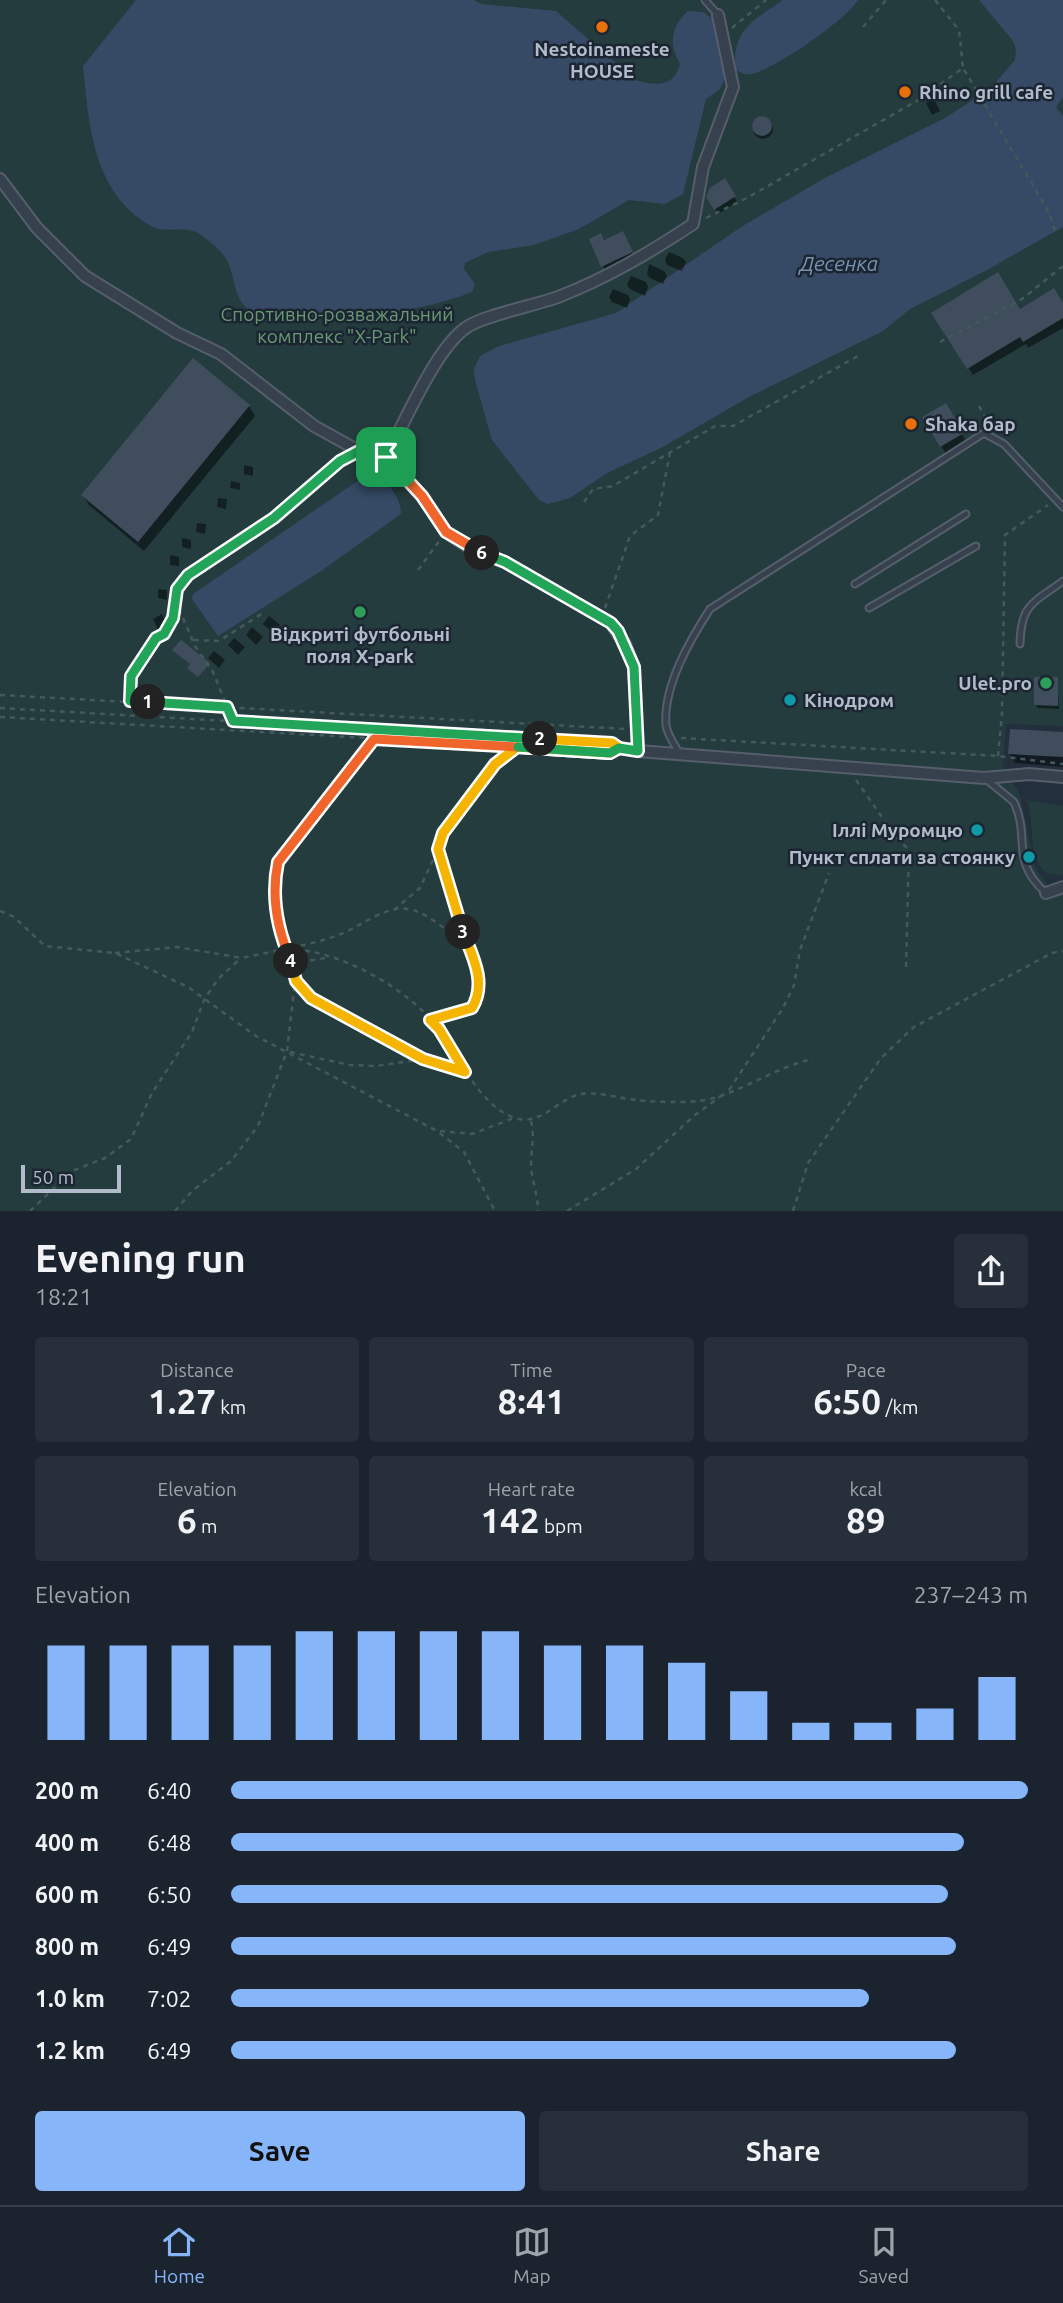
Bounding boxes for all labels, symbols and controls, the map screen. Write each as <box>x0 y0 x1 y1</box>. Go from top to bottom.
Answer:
marker: Nestoinameste HOUSE <box>594 19 610 35</box>
place label: Nestoinameste HOUSE <box>534 38 670 82</box>
place label: Rhino grill cafe <box>919 81 1053 103</box>
marker: Rhino grill cafe <box>897 84 913 100</box>
water label: Десенка <box>798 251 878 275</box>
park label: Спортивно-розважальний комплекс "Х-Park" <box>221 303 453 347</box>
place label: Shaka бар <box>925 413 1016 435</box>
marker: Shaka бар <box>903 416 919 432</box>
pin <box>356 427 416 487</box>
icon: arrive <box>367 438 405 476</box>
pin: 6 <box>464 536 500 570</box>
text: 6 <box>476 541 487 563</box>
marker: Відкриті футбольні поля X-park <box>352 604 368 620</box>
place label: Відкриті футбольні поля X-park <box>270 623 450 667</box>
place label: Ulet.pro <box>958 672 1032 694</box>
marker: Ulet.pro <box>1038 675 1054 691</box>
pin: 1 <box>130 684 166 720</box>
place label: Кінодром <box>804 689 894 711</box>
text: 1 <box>142 690 153 712</box>
marker: Кінодром <box>782 692 798 708</box>
pin: 2 <box>522 722 558 756</box>
text: 2 <box>534 727 545 749</box>
place label: Іллі Муромцю <box>832 819 963 841</box>
marker: Іллі Муромцю <box>969 822 985 838</box>
place label: Пункт сплати за стоянку <box>789 846 1015 868</box>
marker: Пункт сплати за стоянку <box>1021 849 1037 865</box>
pin: 3 <box>446 914 480 950</box>
text: 3 <box>457 920 468 942</box>
pin: 4 <box>274 944 308 978</box>
text: 4 <box>285 949 296 971</box>
scale bar <box>21 1162 121 1194</box>
text: 50 m <box>32 1166 74 1188</box>
button: share <box>954 1234 1028 1308</box>
text: Evening run <box>35 1237 246 1279</box>
text: 18:21 <box>35 1284 93 1309</box>
text: Distance <box>160 1359 234 1381</box>
text: Time <box>510 1359 553 1381</box>
text: Pace <box>846 1359 886 1381</box>
text: 1.27 <box>148 1381 216 1421</box>
text: 8:41 <box>498 1381 565 1421</box>
text: 6:50 <box>813 1381 881 1421</box>
text: km <box>216 1396 246 1418</box>
text: /km <box>881 1396 918 1418</box>
text: Elevation <box>158 1478 237 1500</box>
text: Heart rate <box>488 1478 575 1500</box>
text: kcal <box>849 1478 882 1500</box>
text: 6 <box>177 1500 197 1540</box>
text: 142 <box>480 1500 540 1540</box>
text: 89 <box>846 1500 886 1540</box>
text: m <box>197 1515 217 1537</box>
text: bpm <box>540 1515 583 1537</box>
text: Elevation <box>35 1582 131 1607</box>
text: 237–243 m <box>914 1582 1028 1607</box>
text: 200 m <box>35 1778 99 1803</box>
text: 6:40 <box>147 1778 192 1803</box>
text: 400 m <box>35 1830 99 1855</box>
text: 6:48 <box>147 1830 192 1855</box>
text: 600 m <box>35 1882 99 1907</box>
text: 6:50 <box>147 1882 192 1907</box>
text: 800 m <box>35 1934 99 1959</box>
text: 6:49 <box>147 1934 192 1959</box>
text: 1.0 km <box>35 1986 105 2011</box>
text: 7:02 <box>147 1986 192 2011</box>
text: 1.2 km <box>35 2038 105 2063</box>
text: 6:49 <box>147 2038 192 2063</box>
button: Save <box>35 2111 525 2191</box>
button: Share <box>539 2111 1028 2191</box>
tab: Home <box>154 2223 205 2287</box>
tab: Map <box>513 2223 551 2287</box>
tab: Saved <box>859 2223 909 2287</box>

